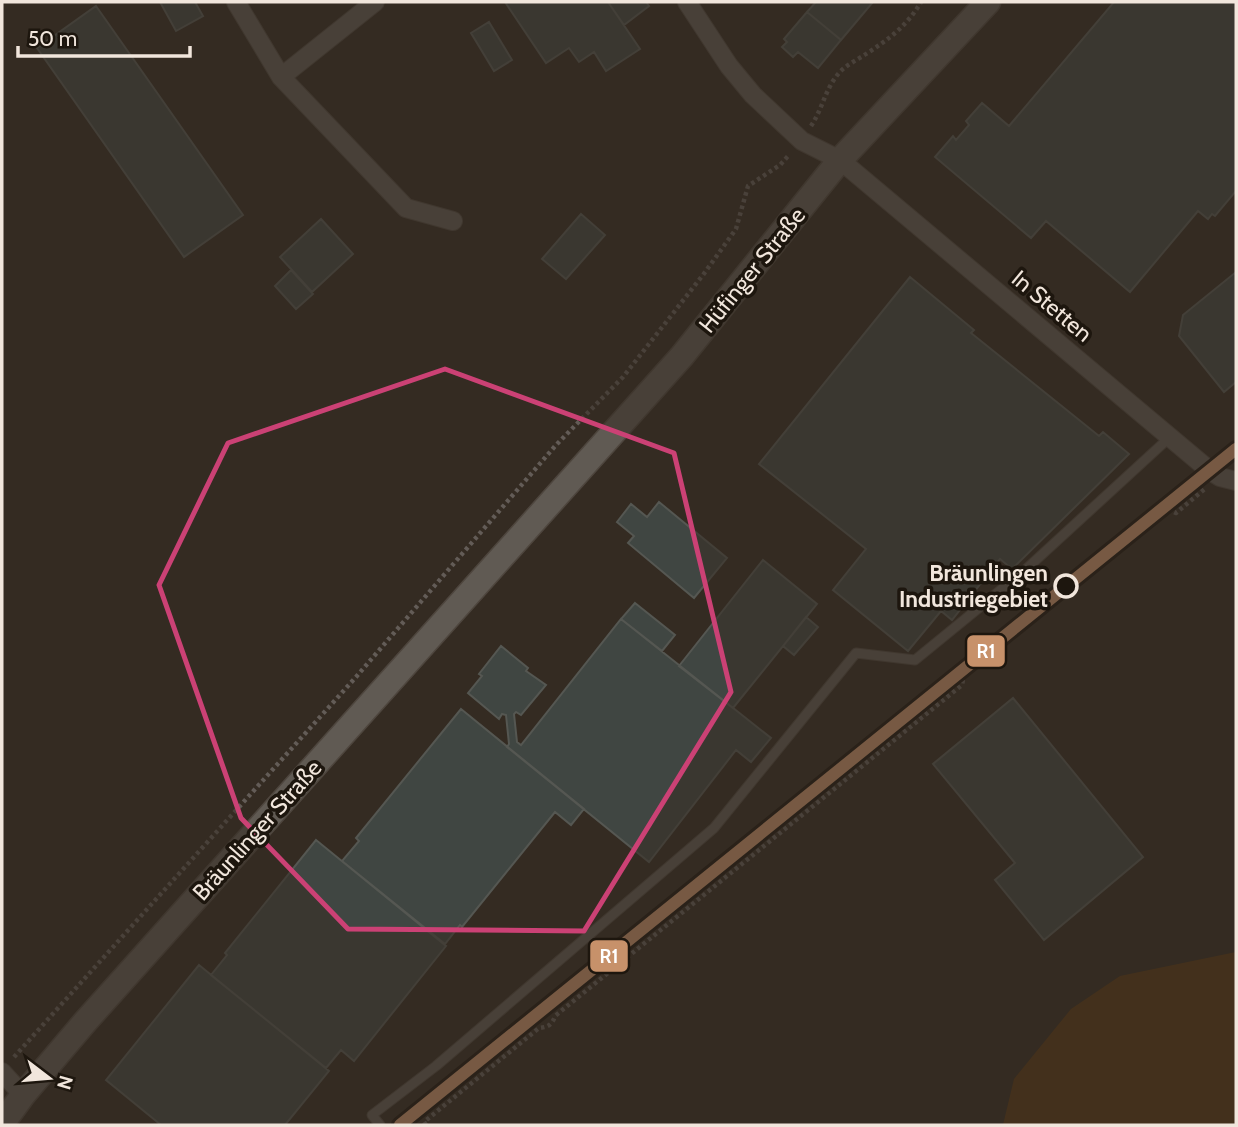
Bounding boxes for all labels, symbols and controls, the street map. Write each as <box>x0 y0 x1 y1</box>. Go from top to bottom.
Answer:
scale bar <box>18 14 189 58</box>
text: 50 m <box>28 26 77 51</box>
street label: Hüfinger Straße <box>693 202 811 338</box>
street label: In Stetten <box>1006 264 1098 348</box>
place label: Bräunlingen Industriegebiet <box>899 559 1048 613</box>
marker: Bräunlingen Industriegebiet <box>1054 574 1078 598</box>
line badge: R1 <box>966 634 1006 668</box>
text: R1 <box>977 640 995 663</box>
street label: Bräunlinger Straße <box>187 754 328 906</box>
line badge: R1 <box>589 939 629 973</box>
text: R1 <box>600 945 618 968</box>
north arrow <box>14 1043 84 1113</box>
text: N <box>52 1073 78 1092</box>

